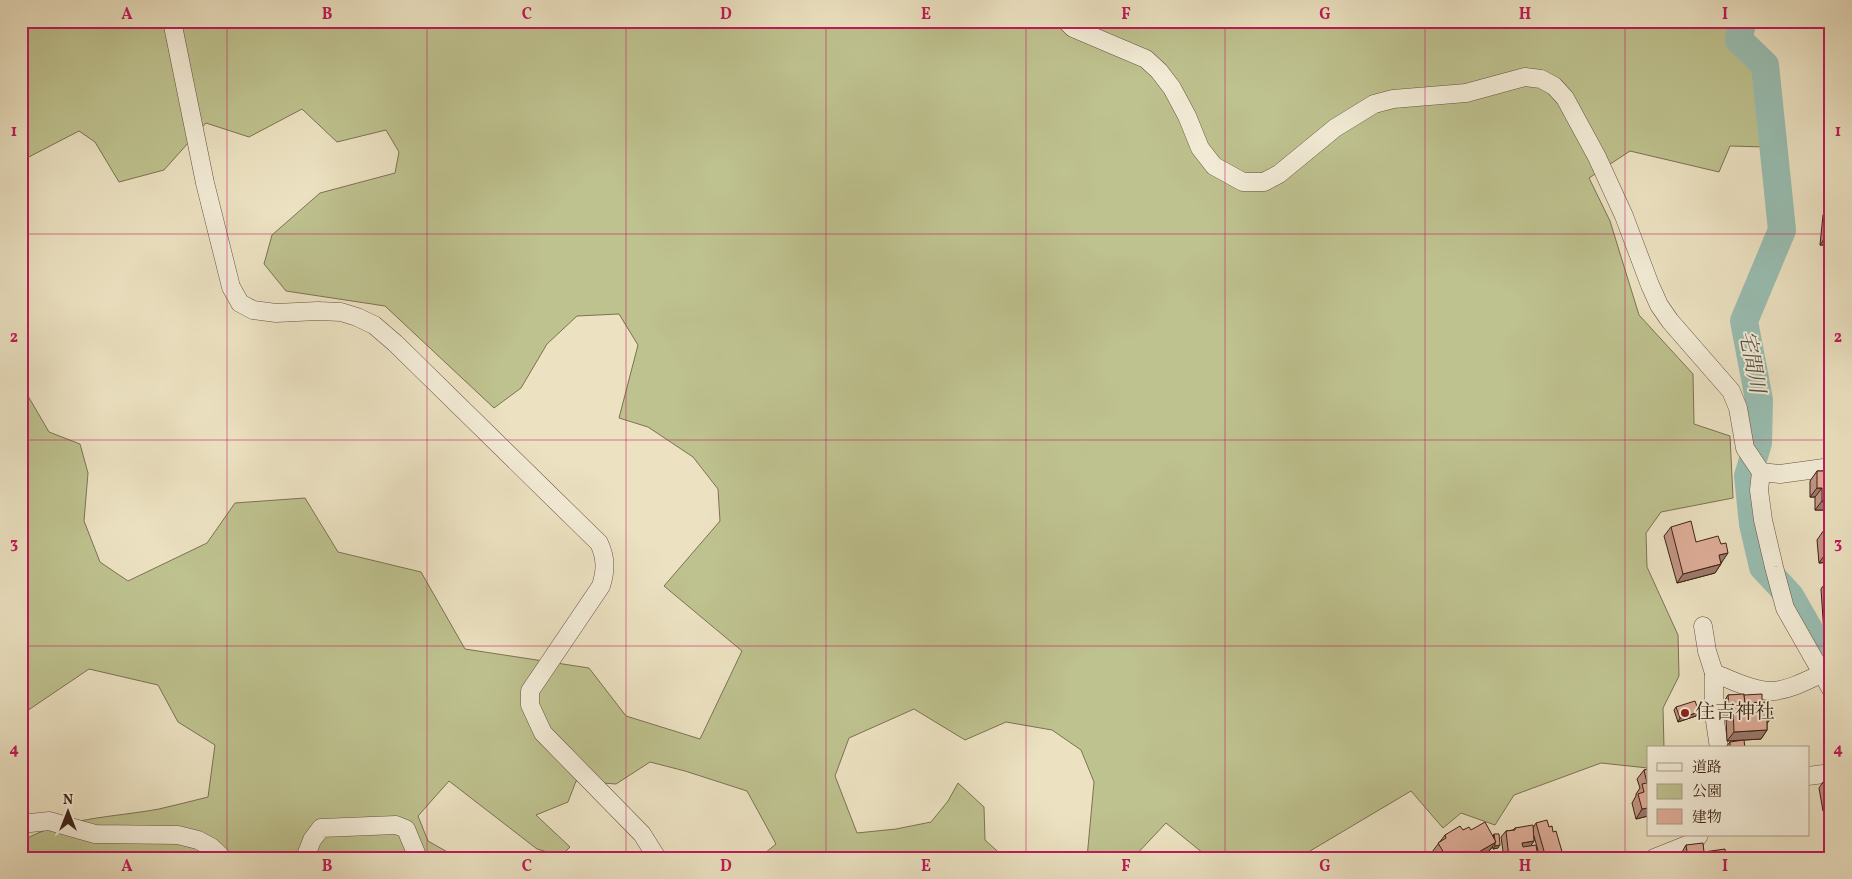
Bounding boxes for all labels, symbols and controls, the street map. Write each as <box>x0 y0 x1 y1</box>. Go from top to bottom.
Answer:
text: A <box>121 4 133 26</box>
text: B <box>322 4 333 26</box>
text: C <box>522 4 532 26</box>
text: D <box>720 4 732 26</box>
text: E <box>921 4 931 26</box>
text: F <box>1121 4 1131 26</box>
text: G <box>1319 4 1331 26</box>
text: H <box>1519 4 1531 26</box>
text: I <box>1722 4 1728 26</box>
text: 1 <box>11 121 17 143</box>
text: 1 <box>1835 121 1841 143</box>
text: 2 <box>10 327 18 349</box>
text: 2 <box>1834 327 1842 349</box>
water label: 宅間川 <box>1731 328 1771 398</box>
text: 3 <box>10 533 18 555</box>
text: 3 <box>1834 533 1842 555</box>
place label: 住吉神社 <box>1695 699 1775 727</box>
marker: 住吉神社 <box>1679 707 1691 719</box>
text: 4 <box>9 739 19 761</box>
text: 4 <box>1833 739 1843 761</box>
legend <box>1647 746 1810 836</box>
text: 道路 <box>1692 758 1722 779</box>
text: 公園 <box>1692 782 1722 803</box>
north arrow <box>42 786 92 836</box>
text: N <box>63 791 73 810</box>
text: 建物 <box>1692 808 1722 829</box>
text: A <box>121 856 133 878</box>
text: B <box>322 856 333 878</box>
text: C <box>522 856 532 878</box>
text: D <box>720 856 732 878</box>
text: E <box>921 856 931 878</box>
text: F <box>1121 856 1131 878</box>
text: G <box>1319 856 1331 878</box>
text: H <box>1519 856 1531 878</box>
text: I <box>1722 856 1728 878</box>

